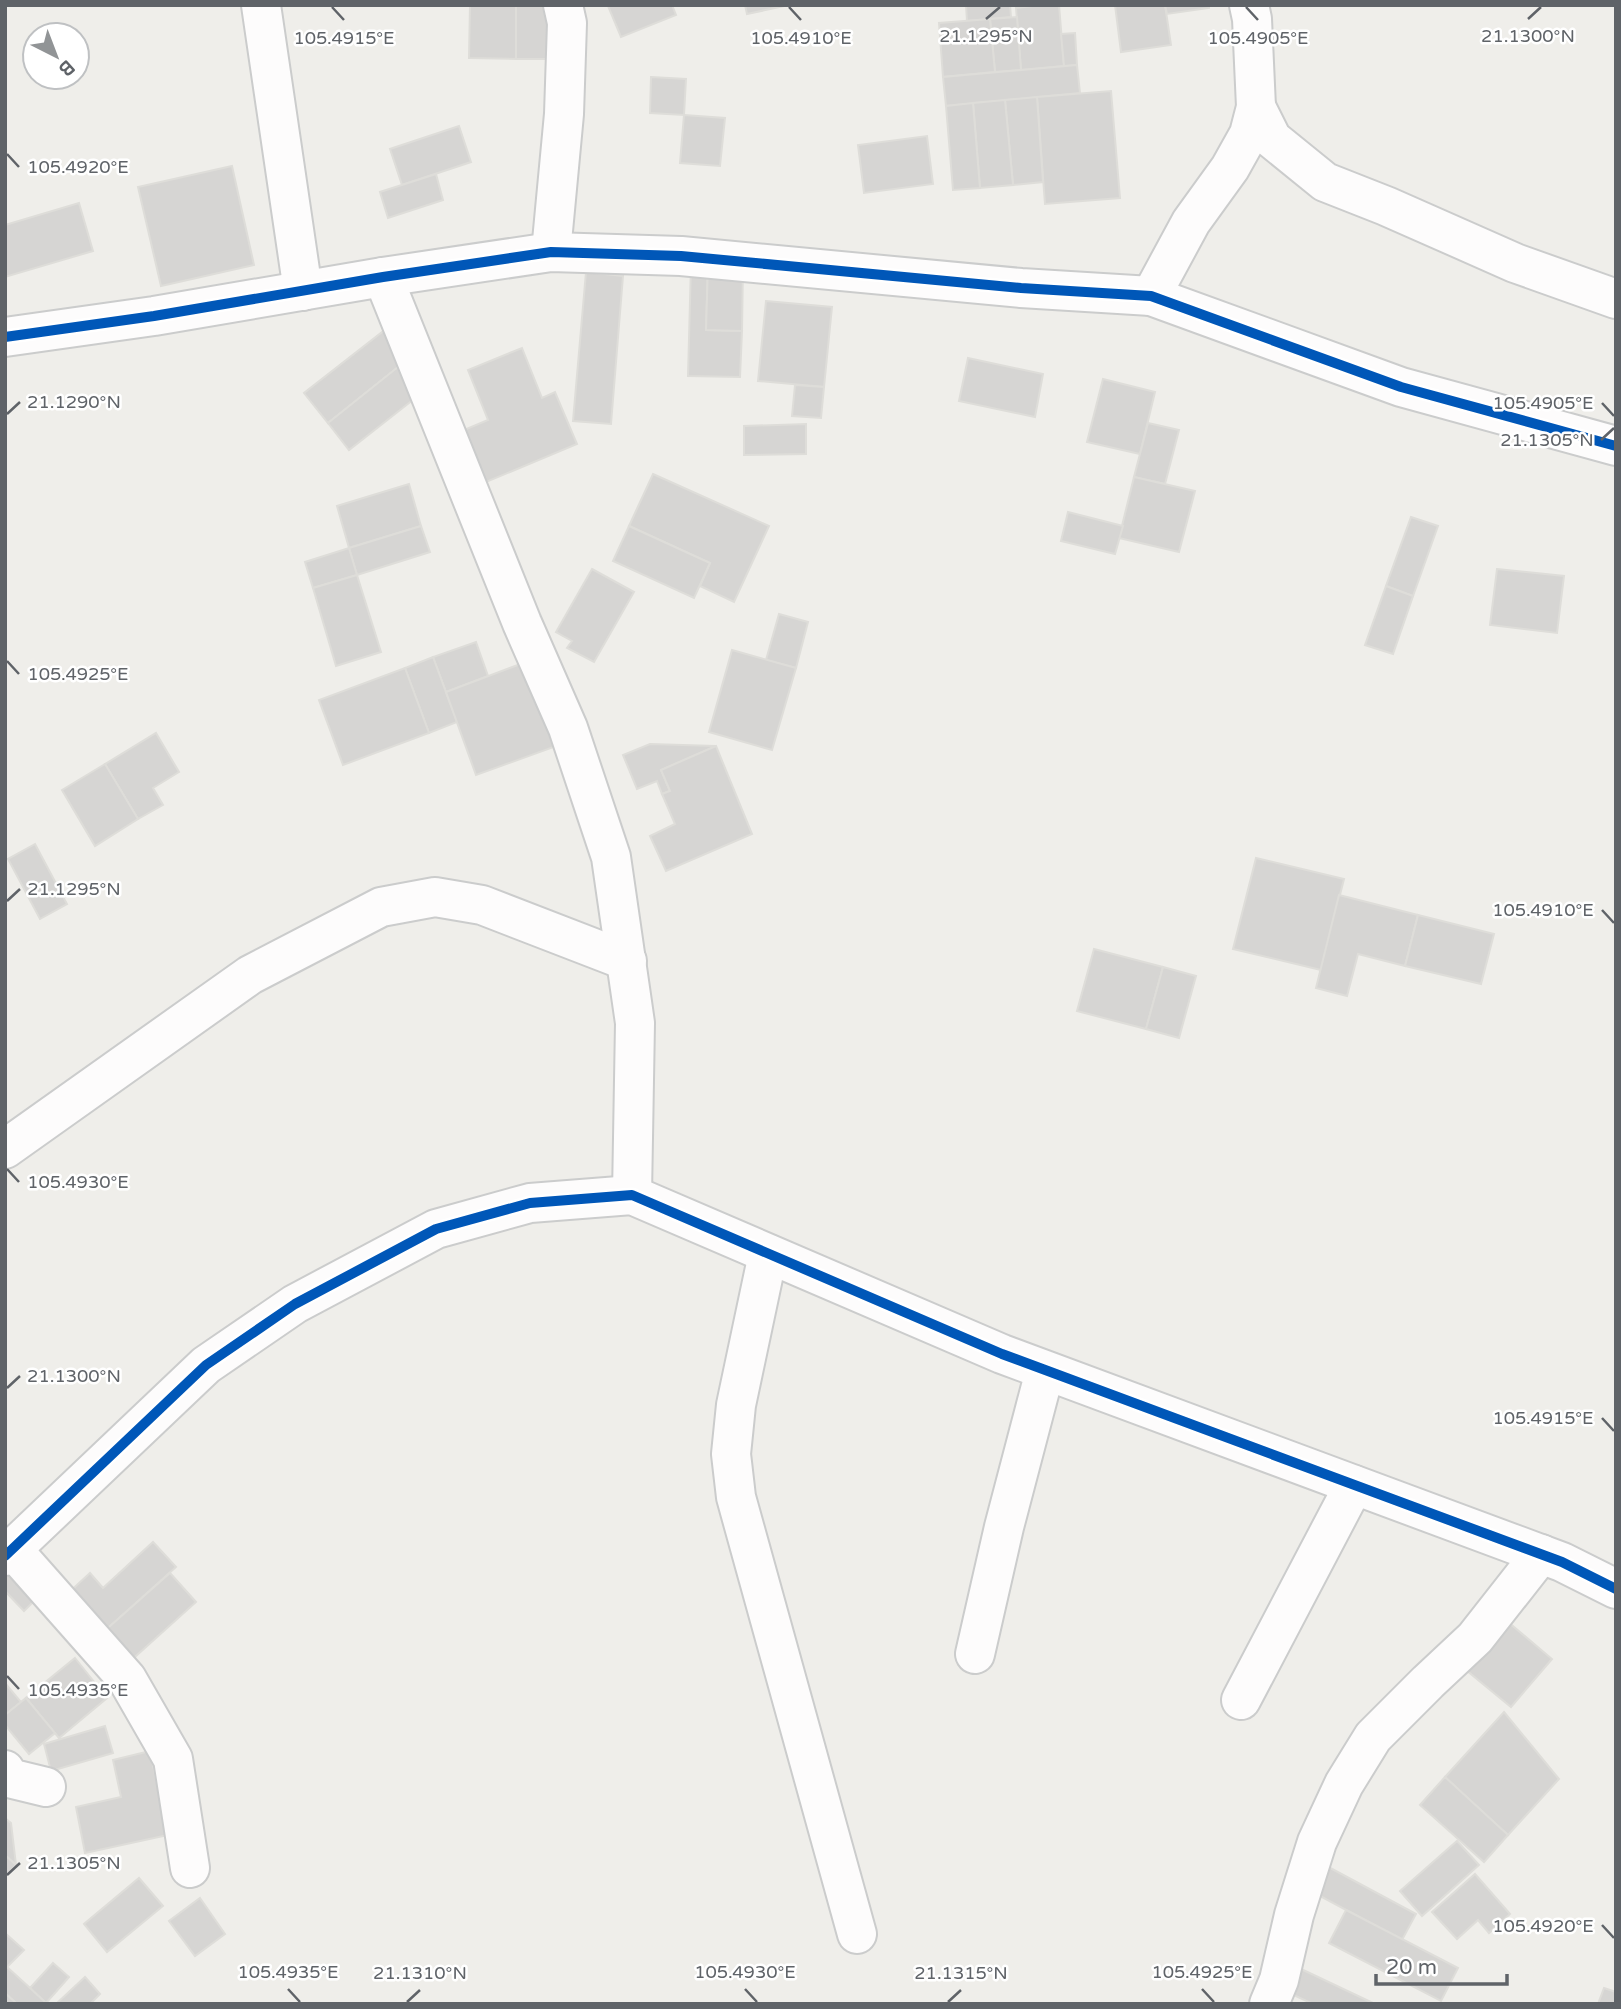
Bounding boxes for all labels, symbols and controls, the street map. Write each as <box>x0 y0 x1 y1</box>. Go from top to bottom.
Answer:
north arrow <box>21 21 91 91</box>
text: 21.1295°N <box>939 25 1033 47</box>
text: 21.1300°N <box>1481 25 1575 47</box>
text: 105.4915°E <box>293 27 395 49</box>
text: 105.4910°E <box>750 27 852 49</box>
text: 105.4905°E <box>1207 27 1309 49</box>
text: B <box>54 55 79 80</box>
text: 105.4920°E <box>27 156 129 178</box>
text: 21.1290°N <box>27 391 121 413</box>
text: 105.4905°E <box>1492 392 1594 414</box>
text: 21.1305°N <box>1500 429 1594 451</box>
text: 105.4925°E <box>27 663 129 685</box>
text: 21.1295°N <box>27 878 121 900</box>
text: 105.4910°E <box>1492 899 1594 921</box>
text: 105.4930°E <box>27 1171 129 1193</box>
text: 21.1300°N <box>27 1365 121 1387</box>
text: 105.4915°E <box>1492 1407 1594 1429</box>
text: 105.4935°E <box>27 1679 129 1701</box>
text: 21.1305°N <box>27 1852 121 1874</box>
text: 105.4920°E <box>1492 1915 1594 1937</box>
scale bar <box>1376 1942 1507 1986</box>
text: 20 m <box>1386 1955 1437 1980</box>
text: 105.4935°E <box>237 1961 339 1983</box>
text: 105.4930°E <box>694 1961 796 1983</box>
text: 105.4925°E <box>1151 1961 1253 1983</box>
text: 21.1310°N <box>373 1962 467 1984</box>
text: 21.1315°N <box>914 1962 1008 1984</box>

